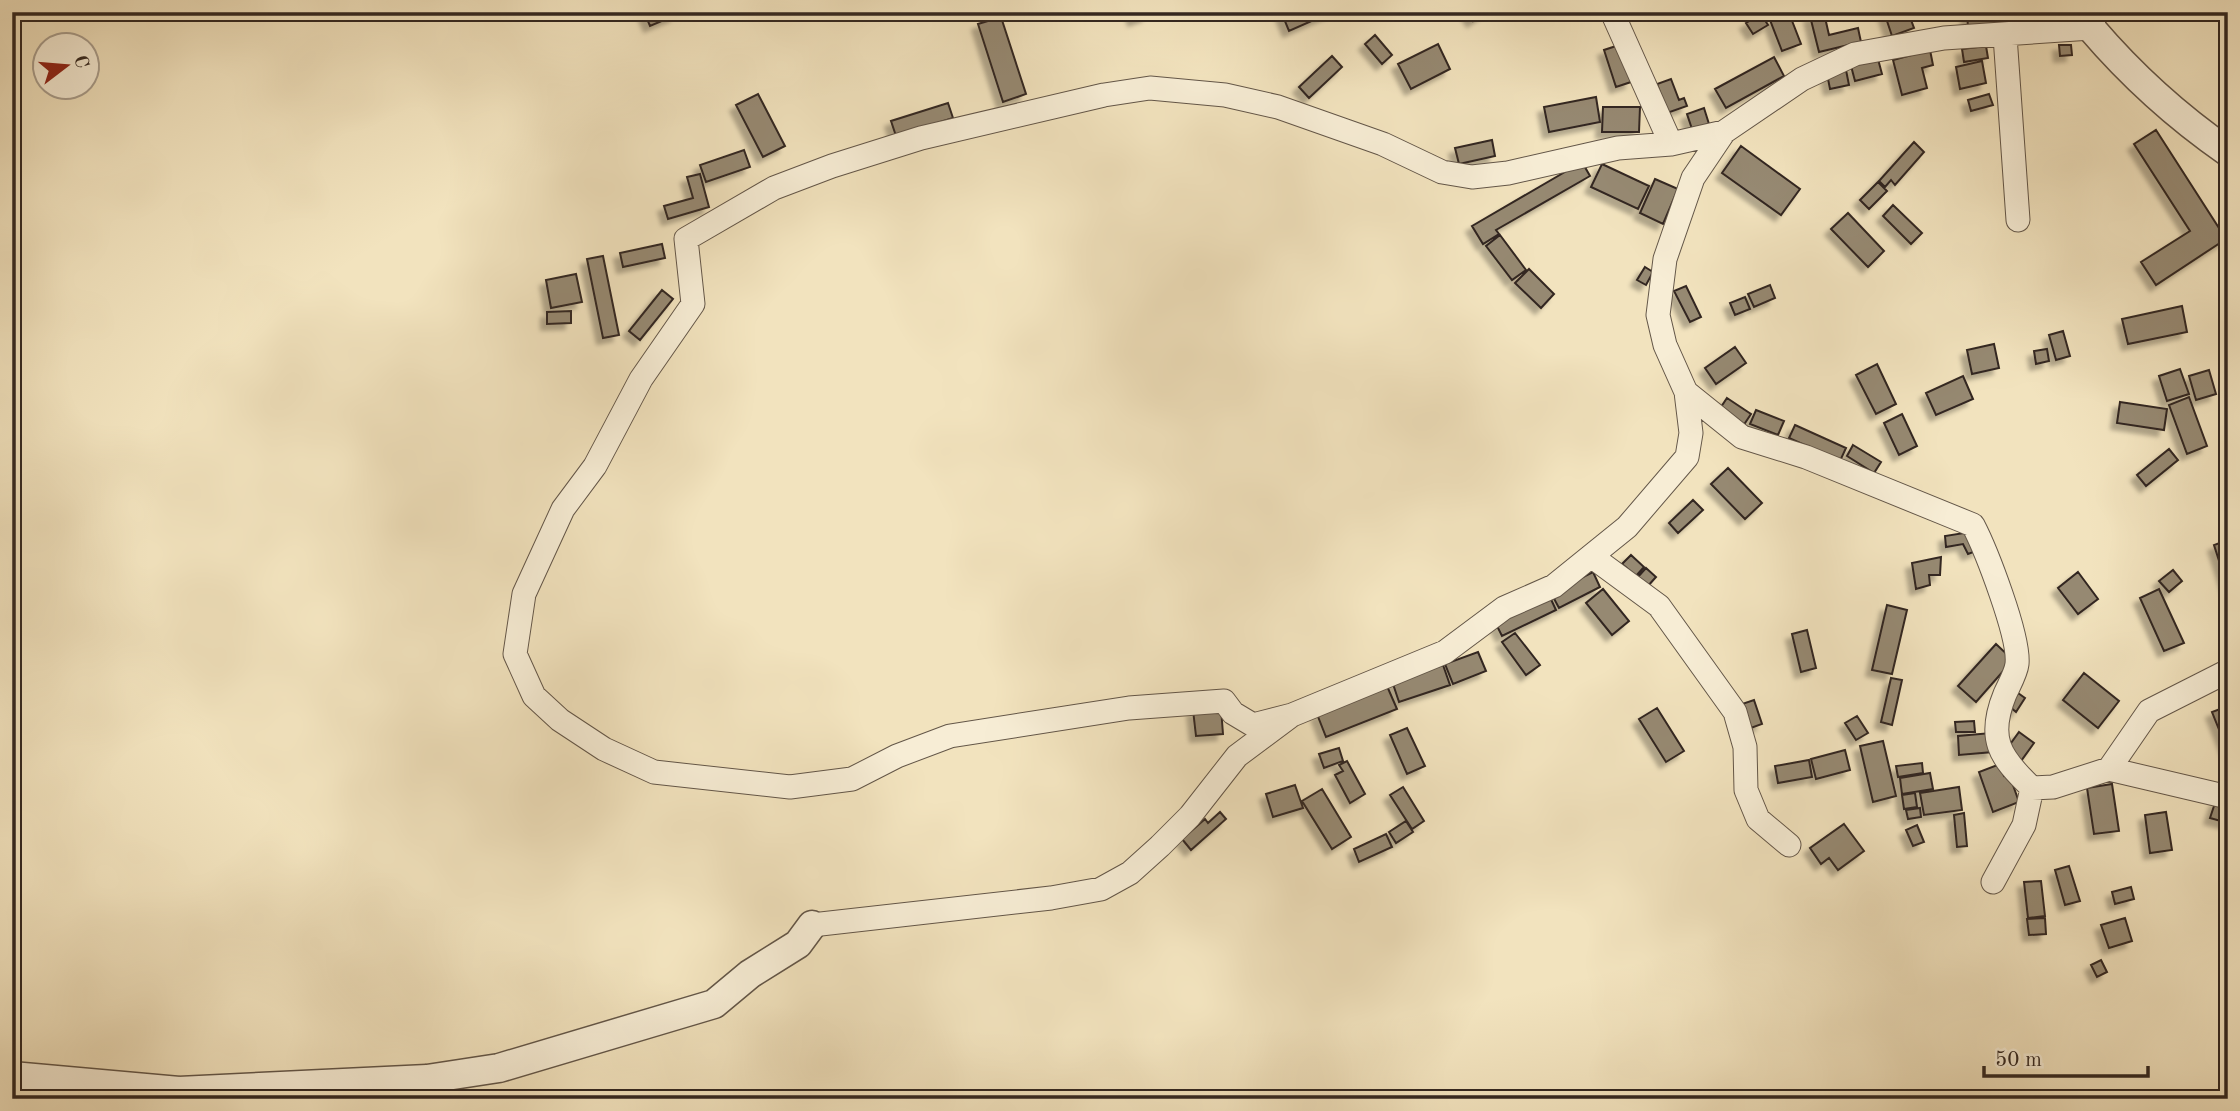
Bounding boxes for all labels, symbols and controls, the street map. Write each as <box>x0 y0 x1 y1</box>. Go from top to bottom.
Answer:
north arrow <box>32 32 102 102</box>
text: С <box>69 53 91 71</box>
scale bar <box>1984 1034 2149 1078</box>
text: 50 m <box>1995 1050 2042 1071</box>

